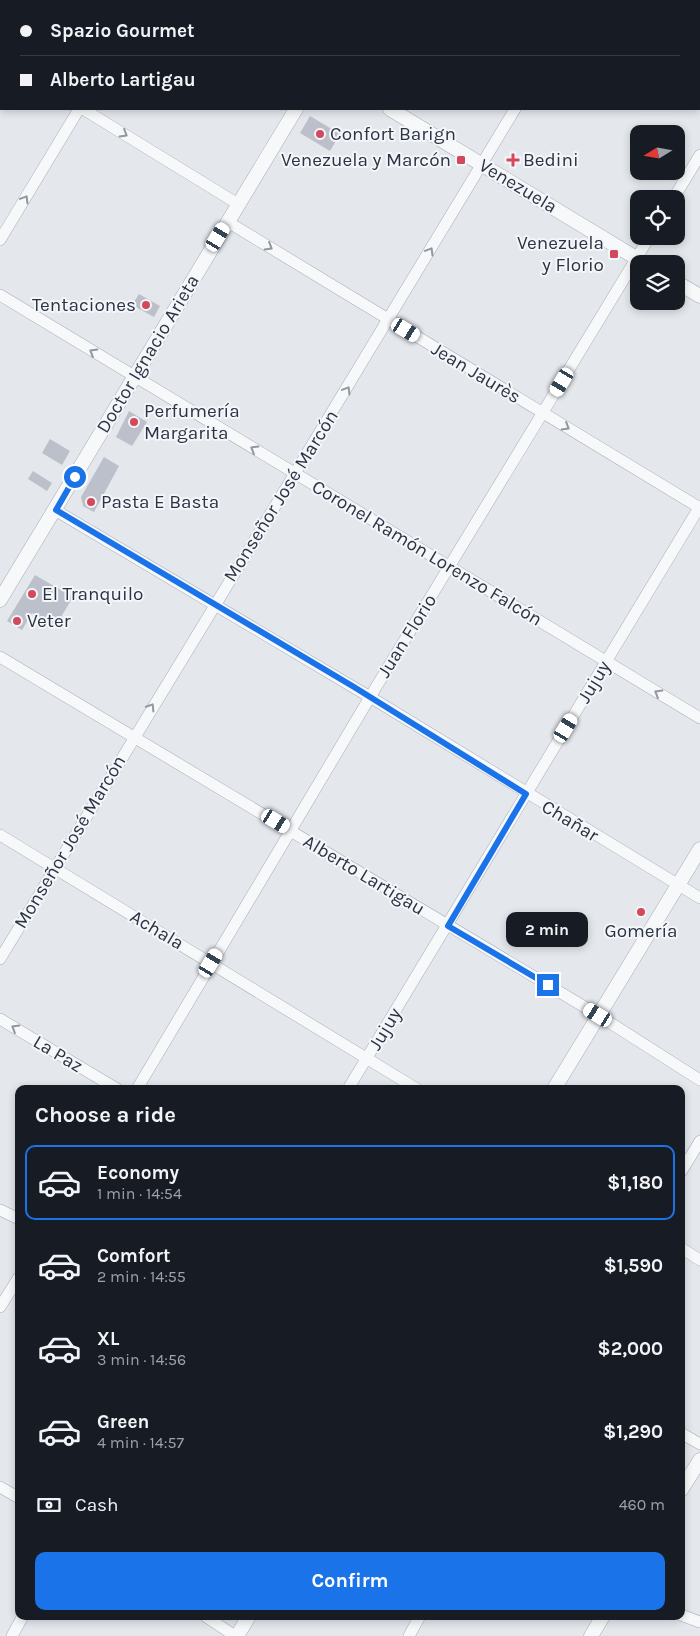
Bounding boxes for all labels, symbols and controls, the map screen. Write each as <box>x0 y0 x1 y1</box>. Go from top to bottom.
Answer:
text: Spazio Gourmet <box>50 20 195 42</box>
text: Alberto Lartigau <box>50 69 196 91</box>
place label: Confort Barign <box>330 123 456 145</box>
north arrow <box>630 125 685 180</box>
map controls <box>630 125 685 310</box>
one-way arrow <box>119 128 128 138</box>
marker: Confort Barign <box>314 128 326 140</box>
place label: Venezuela y Marcón <box>281 149 451 171</box>
place label: Bedini <box>523 149 579 171</box>
marker: Venezuela y Marcón <box>455 154 467 166</box>
street label: Venezuela <box>475 154 561 218</box>
marker: Bedini <box>507 154 519 166</box>
button: locate <box>630 190 685 245</box>
one-way arrow <box>19 195 29 204</box>
car <box>203 220 232 254</box>
place label: Venezuela y Florio <box>517 232 604 276</box>
one-way arrow <box>264 241 273 250</box>
one-way arrow <box>424 247 434 256</box>
marker: Venezuela y Florio <box>608 248 620 260</box>
button: layers <box>630 255 685 310</box>
street label: Doctor Ignacio Arieta <box>92 271 204 437</box>
place label: Tentaciones <box>32 294 136 316</box>
marker: Tentaciones <box>140 299 152 311</box>
car <box>389 316 422 344</box>
street label: Jean Jaurès <box>427 338 525 408</box>
one-way arrow <box>89 348 98 358</box>
car <box>547 365 576 399</box>
one-way arrow <box>340 386 350 395</box>
place label: Perfumería Margarita <box>144 400 240 444</box>
street label: Monseñor José Marcón <box>219 406 343 586</box>
marker: Perfumería Margarita <box>128 416 140 428</box>
one-way arrow <box>560 421 569 431</box>
one-way arrow <box>250 445 259 455</box>
route start <box>64 466 86 488</box>
street label: Coronel Ramón Lorenzo Falcón <box>308 475 546 631</box>
place label: Pasta E Basta <box>101 491 219 513</box>
marker: Pasta E Basta <box>85 496 97 508</box>
place label: El Tranquilo <box>42 583 143 605</box>
marker: El Tranquilo <box>26 588 38 600</box>
street label: Juan Florio <box>373 590 441 682</box>
place label: Veter <box>27 610 71 632</box>
marker: Veter <box>11 615 23 627</box>
street label: Jujuy <box>573 657 615 707</box>
one-way arrow <box>655 689 664 699</box>
one-way arrow <box>145 704 155 713</box>
car <box>551 711 580 745</box>
street label: Monseñor José Marcón <box>10 751 130 933</box>
street label: Chañar <box>538 796 603 847</box>
car <box>259 807 292 835</box>
street label: Alberto Lartigau <box>299 830 429 920</box>
street label: Achala <box>126 906 188 954</box>
marker: Gomería <box>635 906 647 918</box>
callout: 2 min <box>507 912 589 948</box>
text: 2 min <box>525 920 569 939</box>
place label: Gomería <box>604 920 678 942</box>
car <box>196 946 225 980</box>
route end <box>537 974 559 996</box>
car <box>581 1001 614 1029</box>
street label: Jujuy <box>364 1004 406 1054</box>
one-way arrow <box>12 1024 21 1034</box>
street label: La Paz <box>29 1031 87 1077</box>
text: Choose a ride <box>35 1102 176 1128</box>
icon: car <box>37 1160 82 1205</box>
text: Economy <box>97 1162 179 1184</box>
text: $1,180 <box>607 1172 663 1194</box>
text: 1 min · 14:54 <box>97 1184 182 1203</box>
icon: car <box>37 1243 82 1288</box>
text: Comfort <box>97 1245 171 1267</box>
text: $1,590 <box>604 1255 663 1277</box>
text: 2 min · 14:55 <box>97 1267 186 1286</box>
icon: car <box>37 1326 82 1371</box>
text: XL <box>97 1328 119 1350</box>
text: $2,000 <box>598 1338 663 1360</box>
text: 3 min · 14:56 <box>97 1350 186 1369</box>
icon: car <box>37 1409 82 1454</box>
text: Green <box>97 1411 149 1433</box>
text: $1,290 <box>603 1421 663 1443</box>
text: 4 min · 14:57 <box>97 1433 184 1452</box>
icon: cash <box>35 1491 63 1519</box>
text: Cash <box>75 1494 119 1516</box>
text: 460 m <box>619 1495 665 1514</box>
button: Confirm <box>35 1552 665 1610</box>

